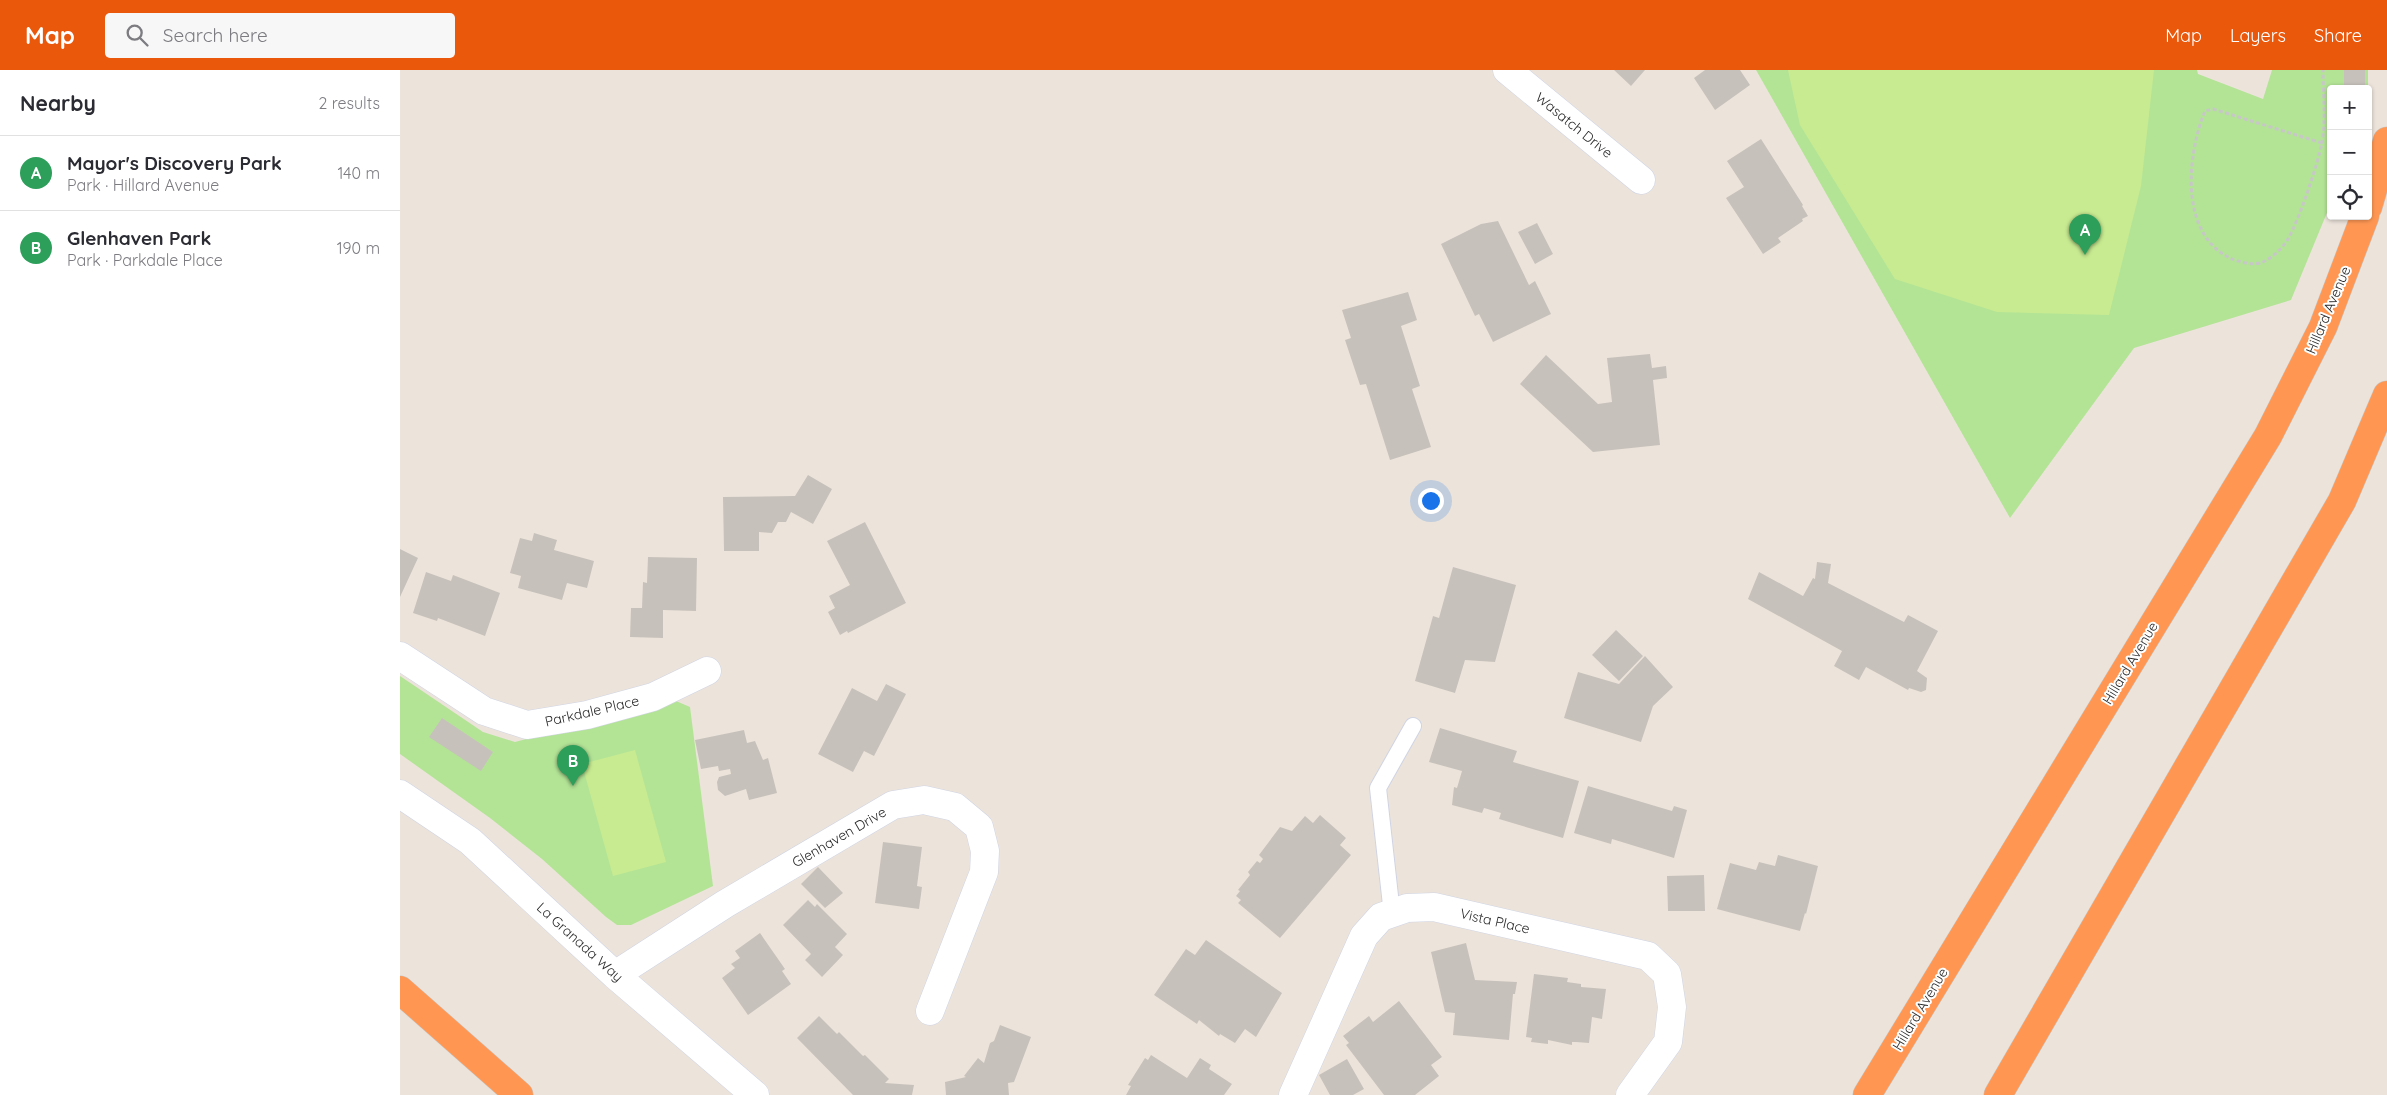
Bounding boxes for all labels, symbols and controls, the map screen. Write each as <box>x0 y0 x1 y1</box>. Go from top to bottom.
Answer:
search box <box>105 13 455 58</box>
text: Map <box>25 20 75 50</box>
icon: search <box>123 21 151 49</box>
text: Search here <box>163 23 268 47</box>
text: Map <box>2165 24 2202 47</box>
text: Layers <box>2230 24 2286 47</box>
text: Share <box>2314 24 2362 47</box>
map controls <box>2327 85 2372 220</box>
button: + <box>2327 85 2372 130</box>
street label: Wasatch Drive <box>1532 88 1616 162</box>
text: Nearby <box>20 90 96 116</box>
text: 2 results <box>318 93 380 113</box>
button: − <box>2327 130 2372 175</box>
text: Mayor's Discovery Park <box>67 151 282 175</box>
text: A <box>31 163 41 183</box>
text: 140 m <box>337 163 380 183</box>
text: Park · Hillard Avenue <box>67 175 219 195</box>
button: locate <box>2327 175 2372 220</box>
pin: A <box>2069 214 2101 255</box>
text: Glenhaven Park <box>67 226 211 250</box>
text: B <box>31 238 41 258</box>
text: 190 m <box>337 238 380 258</box>
text: Park · Parkdale Place <box>67 250 223 270</box>
street label: Hillard Avenue <box>2301 263 2355 356</box>
your location <box>1418 488 1444 514</box>
street label: Hillard Avenue <box>2098 618 2162 708</box>
street label: Parkdale Place <box>543 691 641 731</box>
pin: B <box>557 745 589 786</box>
street label: Glenhaven Drive <box>789 803 889 871</box>
street label: La Granada Way <box>533 898 627 986</box>
street label: Vista Place <box>1458 904 1532 938</box>
street label: Hillard Avenue <box>1888 964 1952 1054</box>

